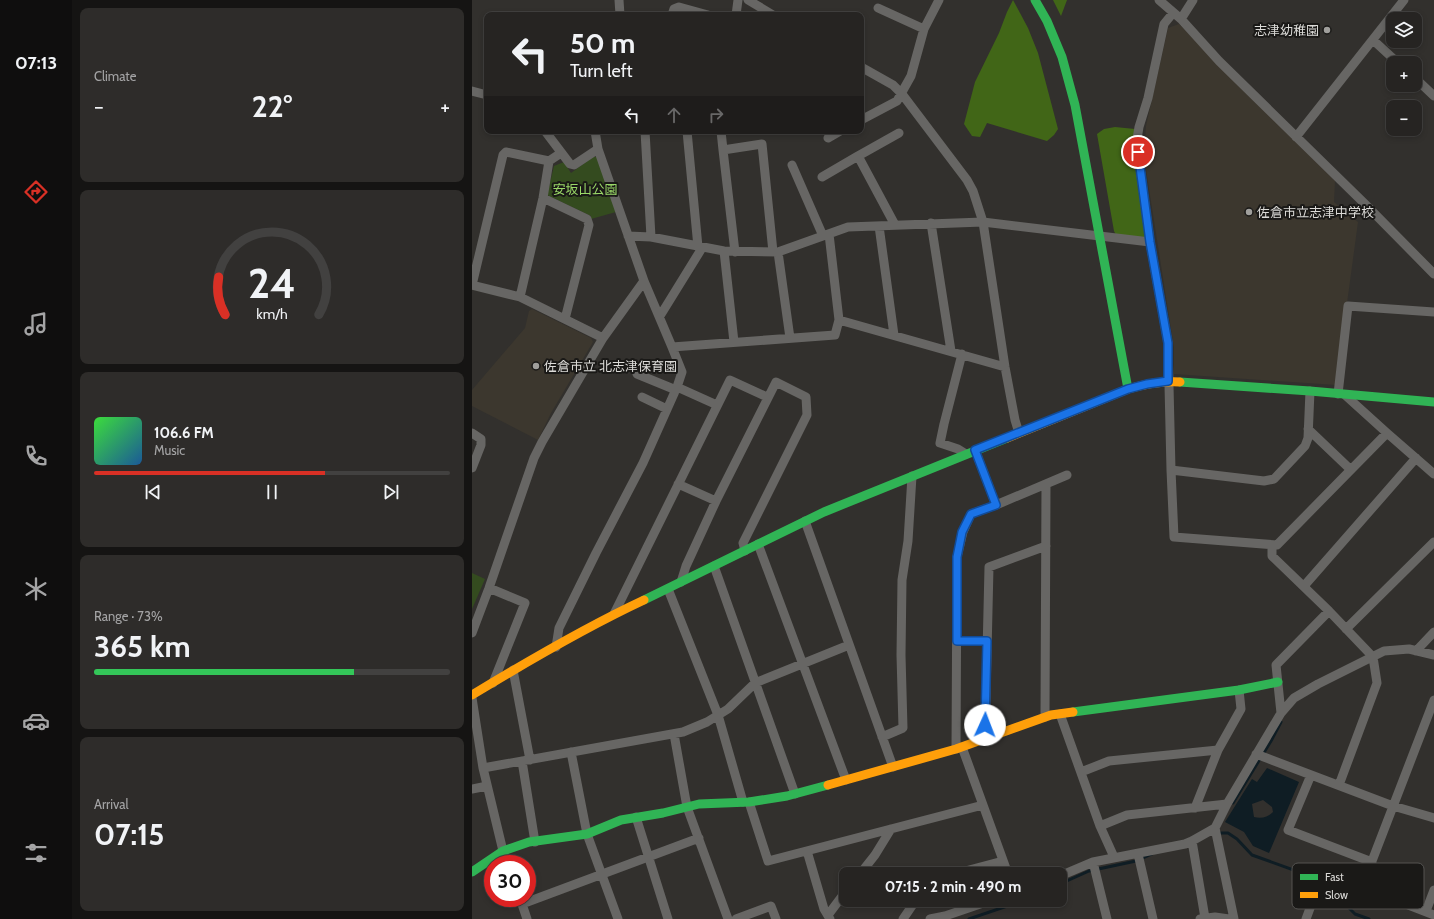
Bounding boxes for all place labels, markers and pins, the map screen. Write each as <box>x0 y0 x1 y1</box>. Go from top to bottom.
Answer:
place label: 志津幼稚園 <box>1254 22 1319 38</box>
marker: 志津幼稚園 <box>1322 25 1332 35</box>
pin <box>1121 135 1155 169</box>
place label: 佐倉市立志津中学校 <box>1257 204 1374 220</box>
marker: 佐倉市立志津中学校 <box>1244 207 1254 217</box>
place label: 佐倉市立 北志津保育園 <box>544 358 677 374</box>
marker: 佐倉市立 北志津保育園 <box>531 361 541 371</box>

